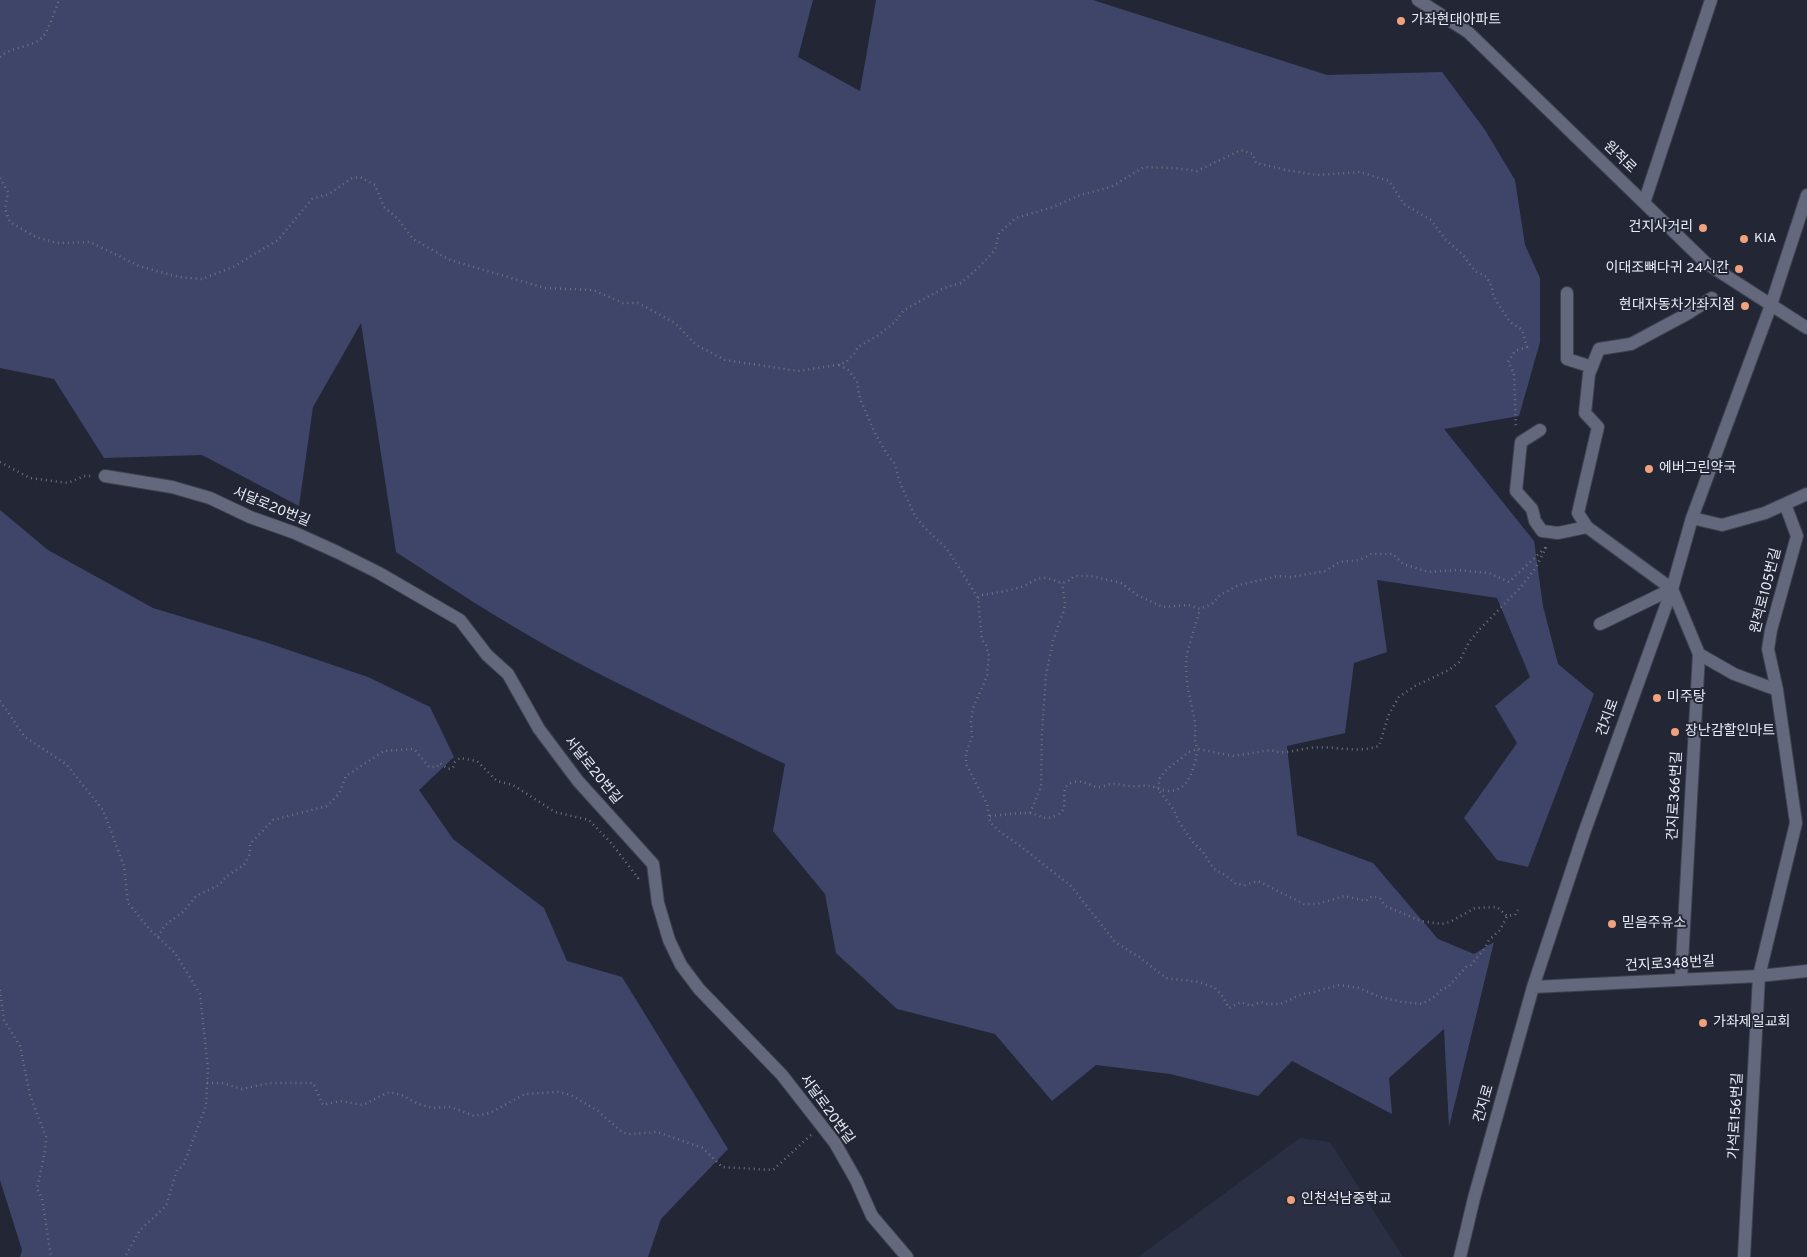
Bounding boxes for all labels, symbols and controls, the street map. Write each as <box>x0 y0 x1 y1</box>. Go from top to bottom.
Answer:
place label: 가좌현대아파트 <box>1411 13 1501 29</box>
marker: 가좌현대아파트 <box>1395 15 1407 27</box>
street label: 원적로 <box>1599 139 1639 177</box>
place label: 건지사거리 <box>1629 220 1693 236</box>
marker: 건지사거리 <box>1697 222 1709 234</box>
place label: KIA <box>1754 231 1776 247</box>
marker: KIA <box>1738 233 1750 245</box>
place label: 이대조뼈다귀 24시간 <box>1606 261 1729 277</box>
marker: 이대조뼈다귀 24시간 <box>1733 263 1745 275</box>
place label: 현대자동차가좌지점 <box>1619 298 1735 314</box>
marker: 현대자동차가좌지점 <box>1739 300 1751 312</box>
place label: 에버그린약국 <box>1659 461 1736 477</box>
marker: 에버그린약국 <box>1643 463 1655 475</box>
street label: 서달로20번길 <box>230 485 312 531</box>
street label: 원적로105번길 <box>1748 547 1786 635</box>
place label: 미주탕 <box>1667 690 1706 706</box>
marker: 미주탕 <box>1651 692 1663 704</box>
street label: 건지로 <box>1594 697 1624 739</box>
place label: 장난감할인마트 <box>1685 724 1775 740</box>
marker: 장난감할인마트 <box>1669 726 1681 738</box>
street label: 서달로20번길 <box>560 734 624 808</box>
street label: 건지로366번길 <box>1665 751 1687 841</box>
place label: 믿음주유소 <box>1622 916 1686 932</box>
marker: 믿음주유소 <box>1606 918 1618 930</box>
street label: 건지로348번길 <box>1625 954 1715 976</box>
place label: 가좌제일교회 <box>1713 1015 1790 1031</box>
marker: 가좌제일교회 <box>1697 1017 1709 1029</box>
street label: 서달로20번길 <box>795 1072 857 1148</box>
street label: 가석로156번길 <box>1726 1072 1748 1160</box>
street label: 건지로 <box>1472 1083 1498 1125</box>
place label: 인천석남중학교 <box>1301 1192 1391 1208</box>
marker: 인천석남중학교 <box>1285 1194 1297 1206</box>

